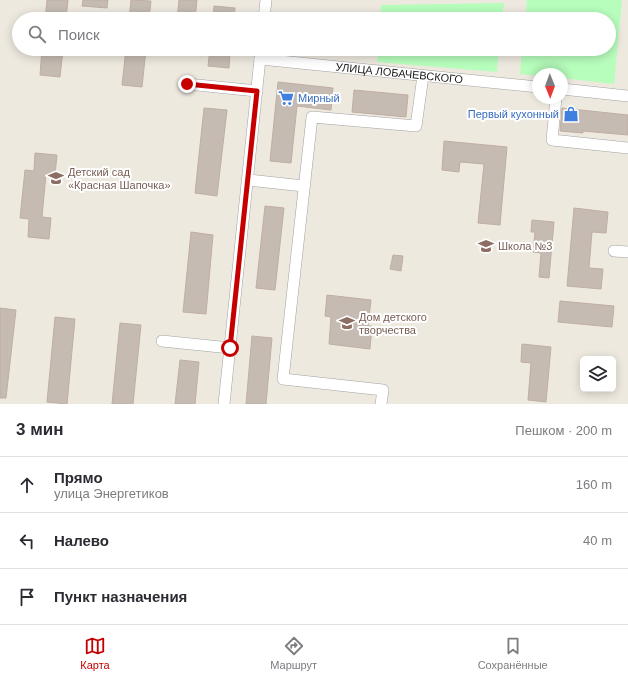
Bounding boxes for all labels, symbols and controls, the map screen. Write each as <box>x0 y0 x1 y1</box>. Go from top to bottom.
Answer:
search box <box>12 12 616 56</box>
icon: search <box>26 23 48 45</box>
text: Поиск <box>58 26 100 43</box>
street label: УЛИЦА ЛОБАЧЕВСКОГО <box>335 61 464 85</box>
north arrow <box>532 68 568 104</box>
route end <box>178 75 196 93</box>
supermarket icon: Мирный <box>277 89 295 107</box>
place label: Мирный <box>298 92 340 104</box>
shop icon: Первый кухонный <box>562 105 580 123</box>
place label: Первый кухонный <box>468 108 559 120</box>
place label: Детский сад «Красная Шапочка» <box>68 166 171 191</box>
school or university icon: Детский сад «Красная Шапочка» <box>47 169 65 187</box>
school or university icon: Школа №3 <box>477 237 495 255</box>
place label: Школа №3 <box>498 240 552 252</box>
place label: Дом детского творчества <box>359 311 427 336</box>
school or university icon: Дом детского творчества <box>338 314 356 332</box>
route start <box>221 339 239 357</box>
map controls <box>580 356 616 392</box>
button: layers <box>580 356 616 392</box>
text: 3 мин <box>16 420 63 439</box>
text: Пешком · 200 m <box>515 423 612 438</box>
text: Прямо <box>54 469 103 486</box>
icon: ahead <box>16 474 38 496</box>
text: 160 m <box>576 477 612 492</box>
text: улица Энергетиков <box>54 486 169 501</box>
icon: left <box>16 530 38 552</box>
text: Налево <box>54 532 109 549</box>
text: 40 m <box>583 533 612 548</box>
icon: arrive <box>16 586 38 608</box>
text: Пункт назначения <box>54 588 187 605</box>
tab: Карта <box>80 635 110 671</box>
tab: Маршрут <box>270 635 317 671</box>
tab: Сохранённые <box>478 635 548 671</box>

